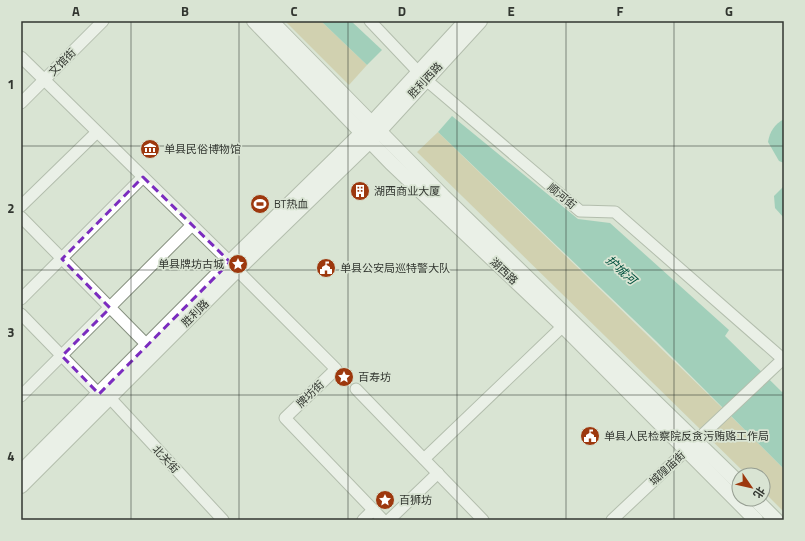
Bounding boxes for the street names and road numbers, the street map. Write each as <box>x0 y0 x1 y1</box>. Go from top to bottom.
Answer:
street label: 文馆街 <box>45 45 79 79</box>
street label: 胜利西路 <box>404 58 446 102</box>
street label: 顺河街 <box>544 179 580 213</box>
street label: 湖西路 <box>486 254 522 288</box>
street label: 胜利路 <box>178 296 212 330</box>
street label: 牌坊街 <box>293 377 327 411</box>
street label: 北关街 <box>149 441 183 477</box>
street label: 城隍庙街 <box>645 447 689 489</box>

